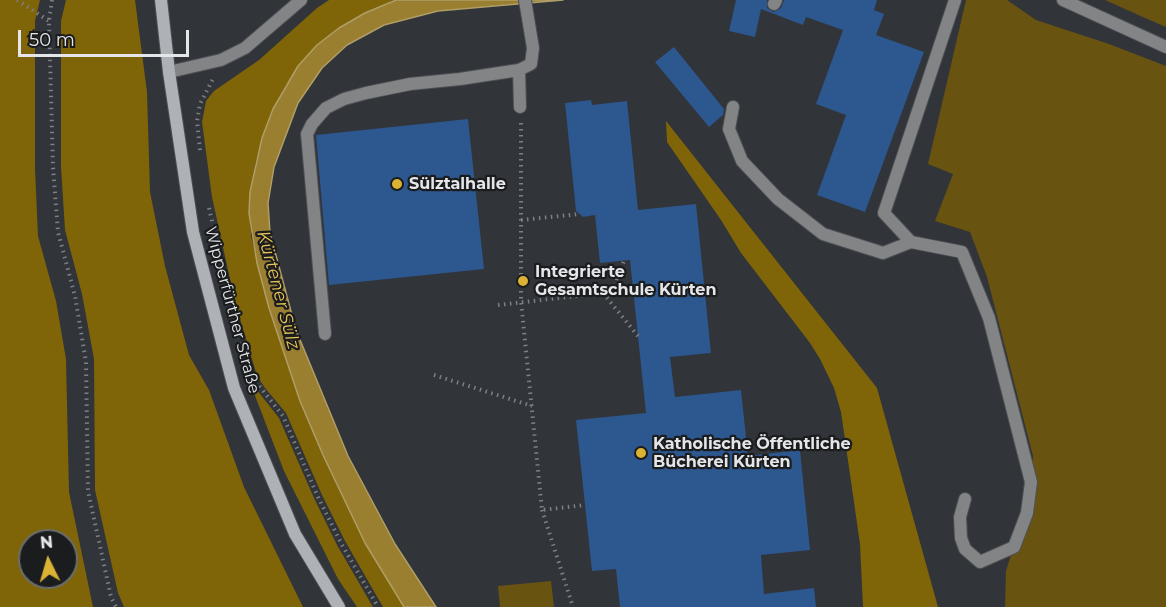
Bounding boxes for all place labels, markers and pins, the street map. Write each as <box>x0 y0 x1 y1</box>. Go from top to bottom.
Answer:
place label: Sülztalhalle <box>409 174 506 194</box>
marker: Sülztalhalle <box>390 177 404 191</box>
place label: Integrierte Gesamtschule Kürten <box>535 262 716 300</box>
marker: Integrierte Gesamtschule Kürten <box>516 274 530 288</box>
place label: Katholische Öffentliche Bücherei Kürten <box>653 434 851 472</box>
marker: Katholische Öffentliche Bücherei Kürten <box>634 446 648 460</box>

